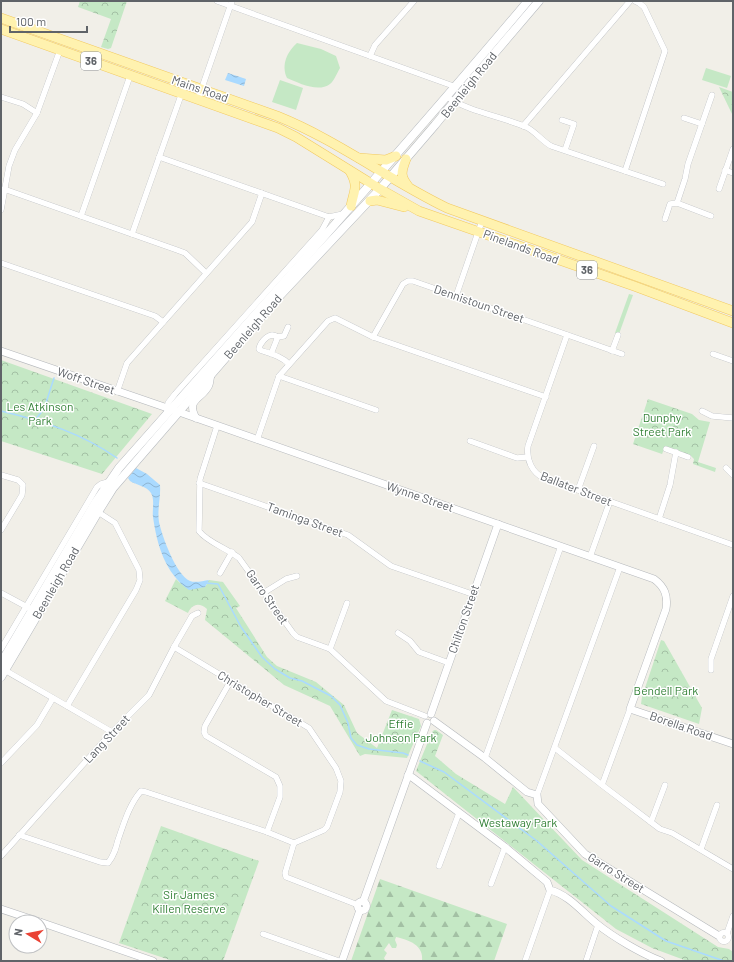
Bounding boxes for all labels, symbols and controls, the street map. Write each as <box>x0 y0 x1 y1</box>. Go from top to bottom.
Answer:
scale bar <box>10 8 87 34</box>
text: 100 m <box>16 14 46 28</box>
street label: Beenleigh Road <box>437 49 499 120</box>
road number: 36 <box>81 52 101 70</box>
street label: Mains Road <box>170 72 230 104</box>
street label: Pinelands Road <box>482 226 561 266</box>
road number: 36 <box>577 261 597 279</box>
street label: Dennistoun Street <box>432 281 526 325</box>
street label: Beenleigh Road <box>220 291 284 361</box>
street label: Woff Street <box>56 364 117 396</box>
park label: Les Atkinson Park <box>6 399 74 427</box>
park label: Dunphy Street Park <box>633 410 691 438</box>
street label: Ballater Street <box>539 468 614 508</box>
street label: Wynne Street <box>385 478 456 514</box>
street label: Taminga Street <box>265 499 345 539</box>
street label: Beenleigh Road <box>29 544 81 621</box>
street label: Garro Street <box>244 566 292 627</box>
street label: Chilton Street <box>445 582 481 655</box>
street label: Christopher Street <box>216 667 306 729</box>
park label: Bendell Park <box>634 683 698 697</box>
street label: Borella Road <box>648 708 715 742</box>
street label: Lang Street <box>80 711 132 765</box>
park label: Effie Johnson Park <box>365 716 437 744</box>
park label: Westaway Park <box>479 815 557 829</box>
street label: Garro Street <box>586 849 647 895</box>
park label: Sir James Killen Reserve <box>152 887 226 915</box>
north arrow <box>8 914 48 954</box>
text: N <box>11 927 25 937</box>

